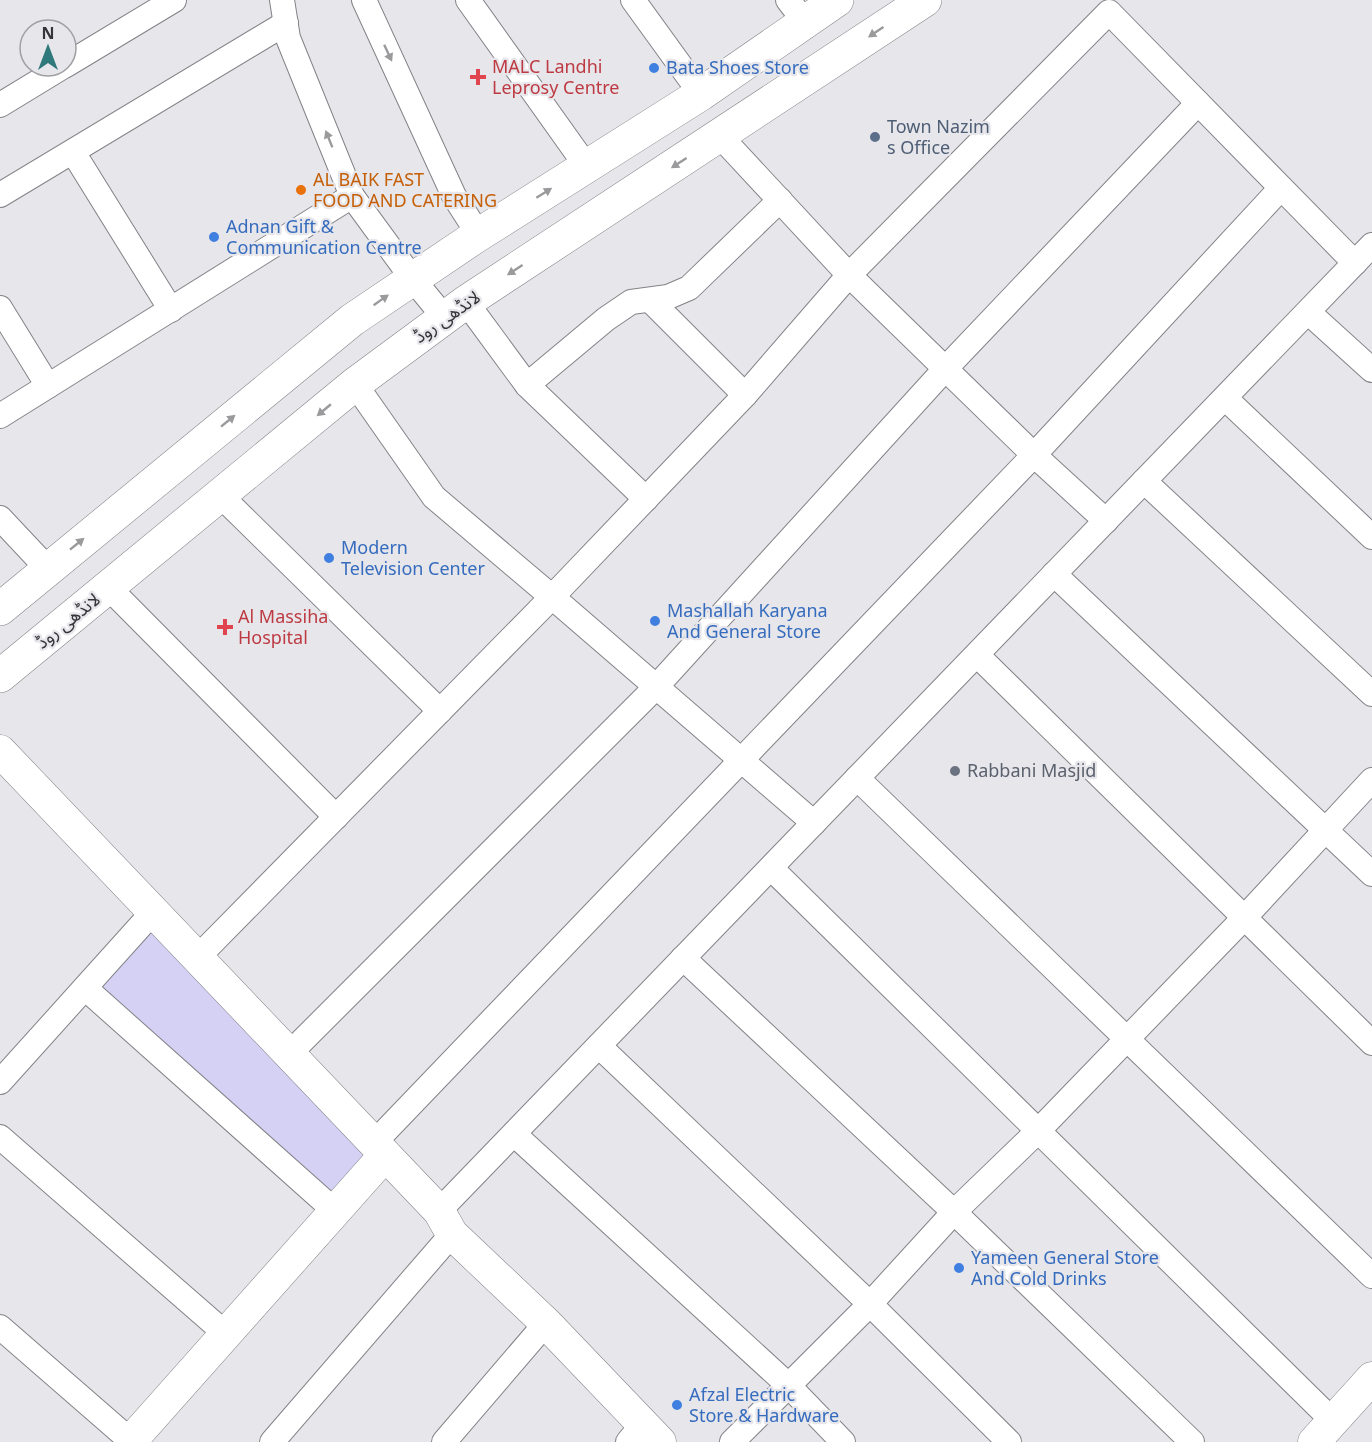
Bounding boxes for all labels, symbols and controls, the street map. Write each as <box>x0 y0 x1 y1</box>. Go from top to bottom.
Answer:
north arrow <box>18 18 78 78</box>
text: N <box>41 22 55 44</box>
one-way arrow <box>868 27 884 38</box>
one-way arrow <box>384 45 393 62</box>
place label: MALC Landhi Leprosy Centre <box>492 54 619 99</box>
place label: Bata Shoes Store <box>666 55 809 79</box>
marker: Bata Shoes Store <box>647 61 661 75</box>
marker: MALC Landhi Leprosy Centre <box>469 68 487 86</box>
place label: Town Nazim s Office <box>887 114 990 159</box>
one-way arrow <box>324 129 334 147</box>
marker: Town Nazim s Office <box>868 130 882 144</box>
one-way arrow <box>670 158 687 169</box>
place label: AL BAIK FAST FOOD AND CATERING <box>313 167 497 212</box>
marker: AL BAIK FAST FOOD AND CATERING <box>294 183 308 197</box>
one-way arrow <box>536 188 552 199</box>
place label: Adnan Gift & Communication Centre <box>226 214 422 259</box>
marker: Adnan Gift & Communication Centre <box>207 230 221 244</box>
one-way arrow <box>508 264 524 276</box>
street label: لانڈھی روڈ <box>408 284 485 348</box>
one-way arrow <box>372 294 388 306</box>
one-way arrow <box>316 403 332 416</box>
one-way arrow <box>220 415 235 428</box>
place label: Modern Television Center <box>341 535 485 580</box>
one-way arrow <box>69 538 85 551</box>
marker: Modern Television Center <box>322 551 336 565</box>
street label: لانڈھی روڈ <box>30 587 105 654</box>
place label: Mashallah Karyana And General Store <box>667 598 828 643</box>
place label: Al Massiha Hospital <box>238 604 328 649</box>
marker: Mashallah Karyana And General Store <box>648 614 662 628</box>
marker: Al Massiha Hospital <box>216 618 234 636</box>
place label: Rabbani Masjid <box>967 758 1096 782</box>
marker: Rabbani Masjid <box>948 764 962 778</box>
place label: Yameen General Store And Cold Drinks <box>971 1245 1159 1290</box>
marker: Yameen General Store And Cold Drinks <box>952 1261 966 1275</box>
place label: Afzal Electric Store & Hardware <box>689 1382 839 1427</box>
marker: Afzal Electric Store & Hardware <box>670 1398 684 1412</box>

